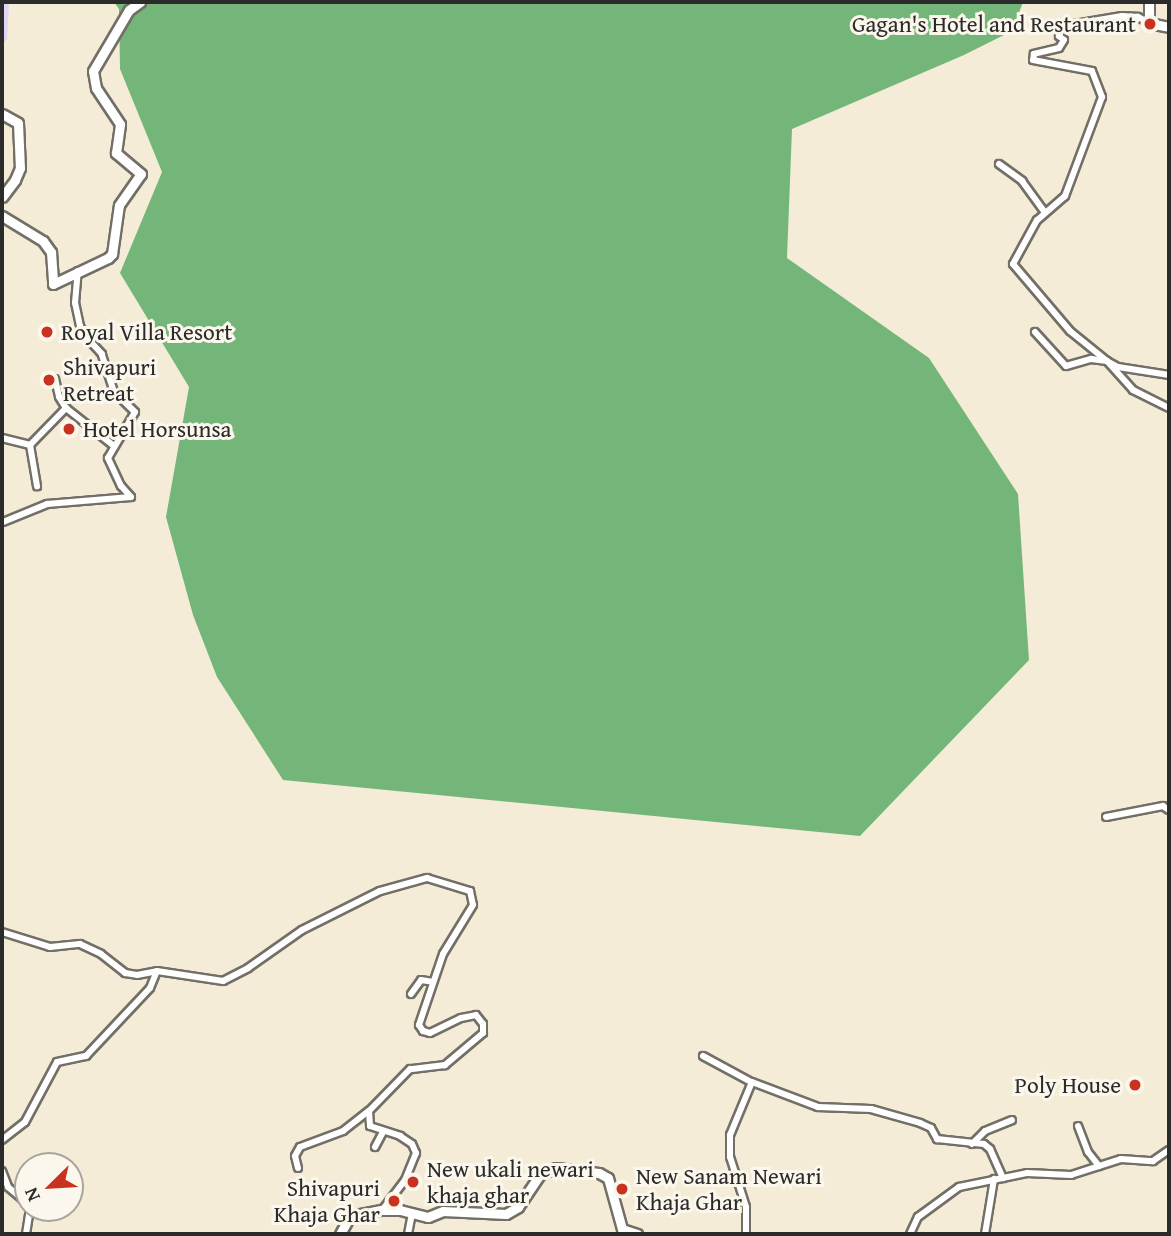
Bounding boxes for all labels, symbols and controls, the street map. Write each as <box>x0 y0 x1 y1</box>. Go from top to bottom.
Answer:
place label: Gagan's Hotel and Restaurant <box>852 10 1136 38</box>
marker: Gagan's Hotel and Restaurant <box>1142 16 1158 32</box>
place label: Royal Villa Resort <box>61 318 232 346</box>
marker: Royal Villa Resort <box>39 324 55 340</box>
place label: Shivapuri Retreat <box>63 353 156 407</box>
marker: Shivapuri Retreat <box>41 372 57 388</box>
place label: Hotel Horsunsa <box>83 415 231 443</box>
marker: Hotel Horsunsa <box>61 421 77 437</box>
place label: Poly House <box>1015 1071 1121 1099</box>
marker: Poly House <box>1127 1077 1143 1093</box>
north arrow <box>14 1152 84 1222</box>
place label: New ukali newari khaja ghar <box>427 1155 594 1209</box>
place label: New Sanam Newari Khaja Ghar <box>636 1162 822 1216</box>
place label: Shivapuri Khaja Ghar <box>274 1174 380 1228</box>
marker: New ukali newari khaja ghar <box>405 1174 421 1190</box>
marker: New Sanam Newari Khaja Ghar <box>614 1181 630 1197</box>
text: N <box>16 1183 47 1206</box>
marker: Shivapuri Khaja Ghar <box>386 1193 402 1209</box>

